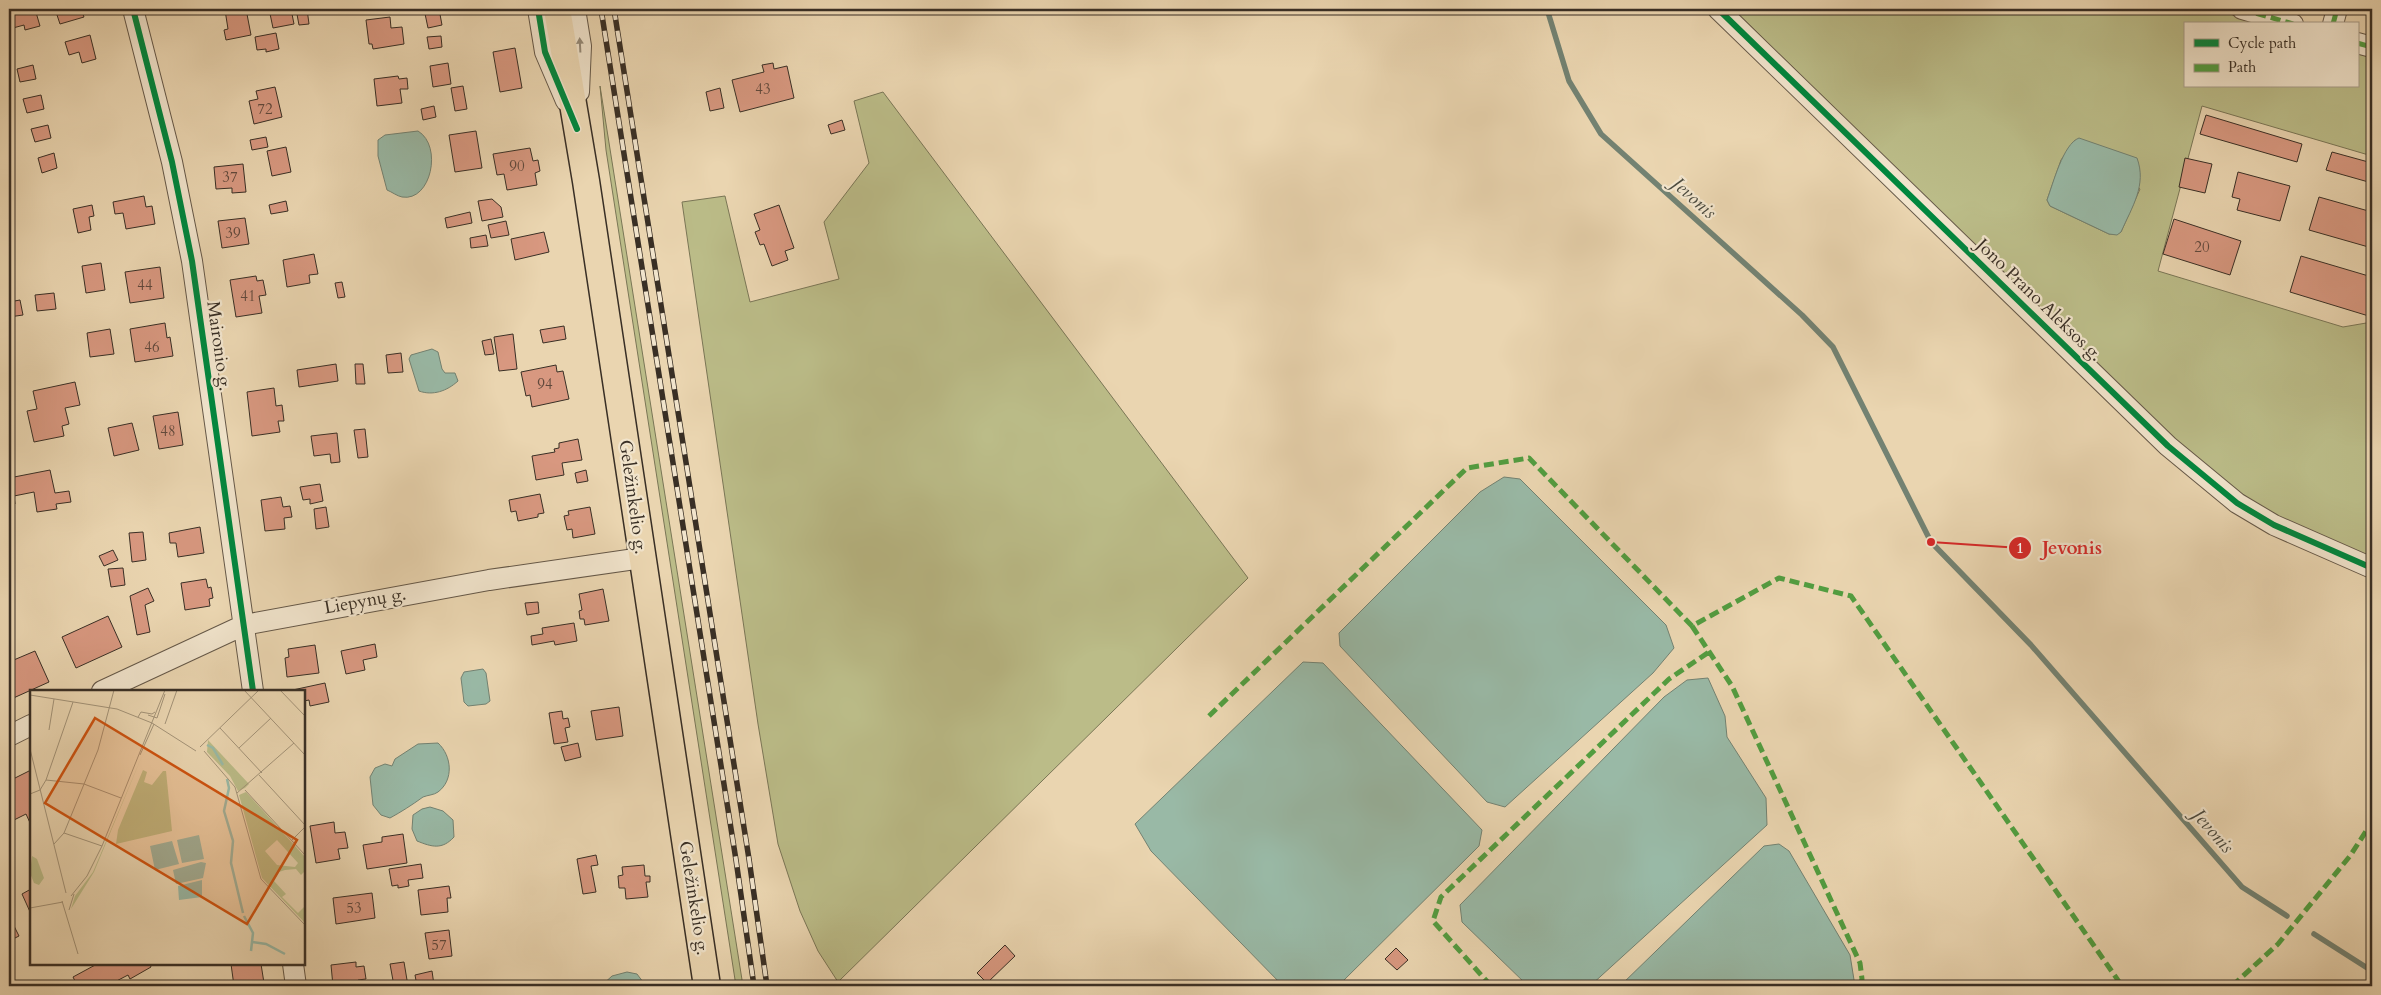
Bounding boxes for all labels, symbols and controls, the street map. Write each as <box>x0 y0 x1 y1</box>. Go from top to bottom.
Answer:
legend <box>2184 22 2358 88</box>
text: Cycle path <box>2228 33 2297 53</box>
one-way arrow <box>575 37 583 53</box>
text: Path <box>2228 57 2257 77</box>
house number: 43 <box>755 79 771 99</box>
house number: 72 <box>257 99 273 119</box>
house number: 90 <box>509 156 525 176</box>
house number: 37 <box>222 167 238 187</box>
water label: Jevonis <box>1663 168 1722 225</box>
house number: 39 <box>225 223 241 243</box>
street label: Jono Prano Aleksos g. <box>1968 231 2108 367</box>
house number: 20 <box>2194 237 2210 257</box>
house number: 44 <box>137 275 153 295</box>
house number: 41 <box>240 286 256 306</box>
street label: Maironio g. <box>200 299 238 393</box>
house number: 46 <box>144 337 160 357</box>
house number: 94 <box>537 374 553 394</box>
house number: 48 <box>160 421 176 441</box>
street label: Geležinkelio g. <box>613 438 653 556</box>
callout: Jevonis <box>2007 531 2112 565</box>
text: Jevonis <box>2039 535 2102 561</box>
text: 1 <box>2016 538 2024 558</box>
street label: Liepynų g. <box>322 581 408 621</box>
inset map <box>30 690 305 965</box>
water label: Jevonis <box>2184 800 2240 859</box>
street label: Geležinkelio g. <box>673 839 715 957</box>
house number: 53 <box>346 898 362 918</box>
house number: 57 <box>431 935 447 955</box>

